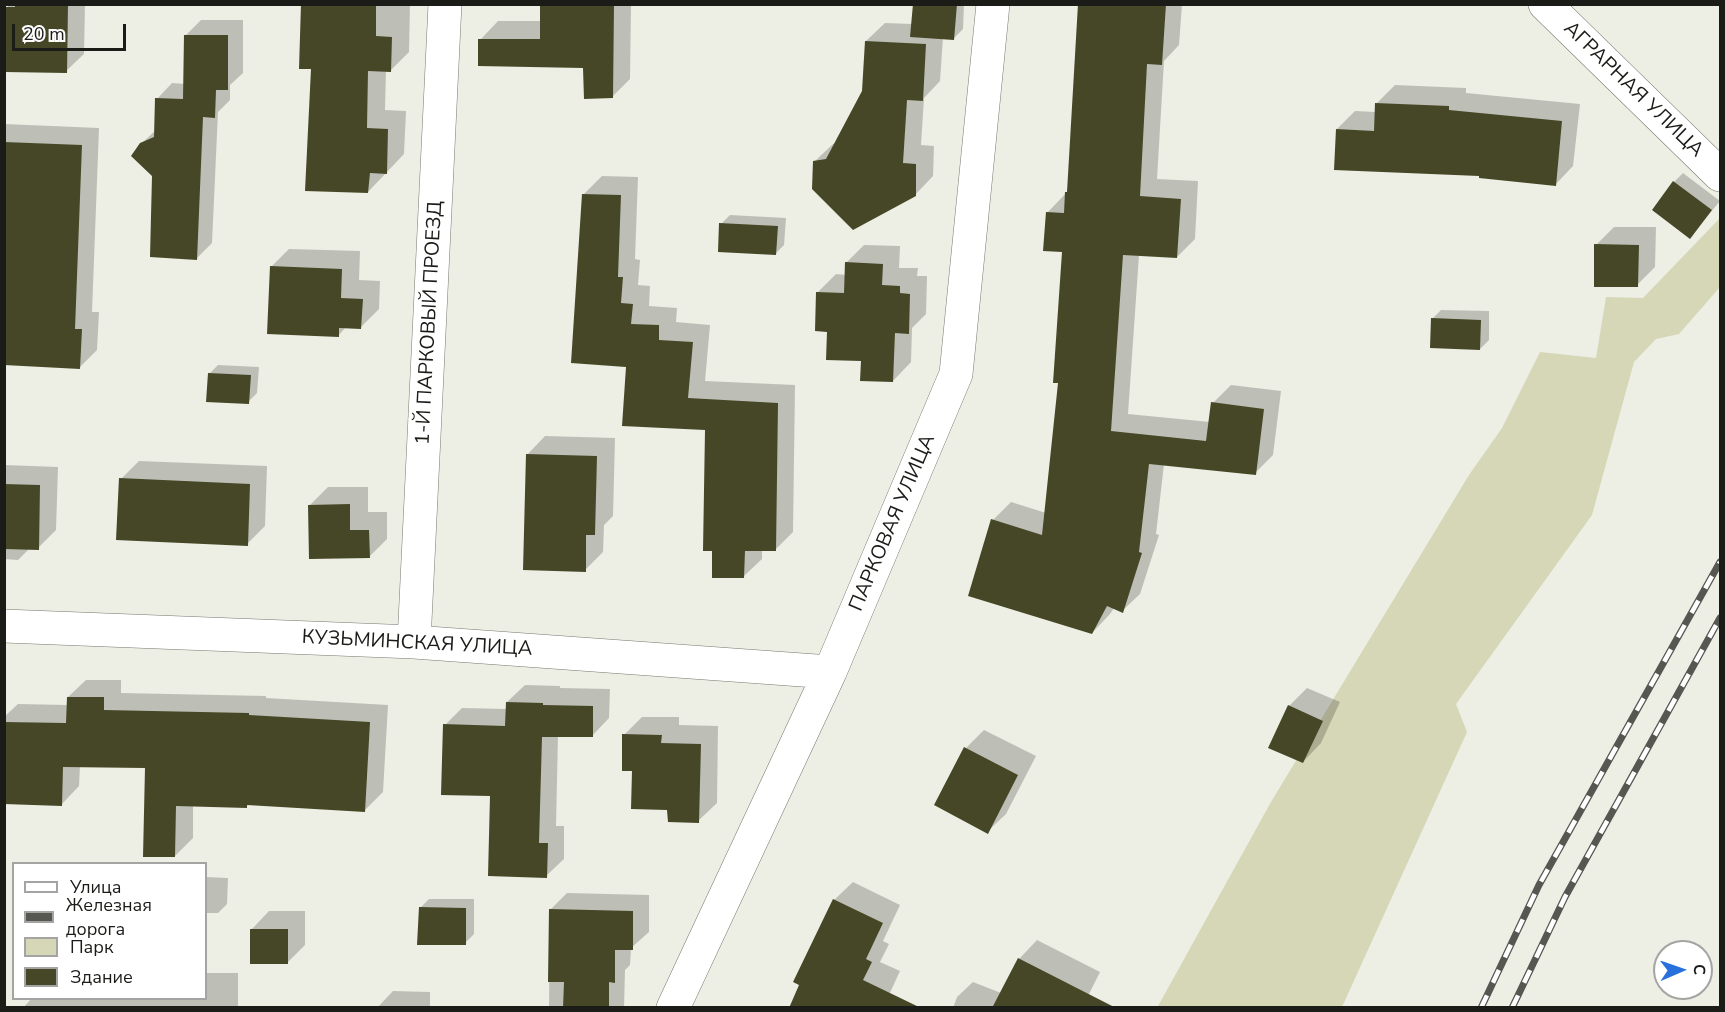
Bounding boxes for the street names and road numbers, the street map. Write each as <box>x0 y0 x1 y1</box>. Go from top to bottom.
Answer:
street label: АГРАРНАЯ УЛИЦА <box>1558 17 1708 163</box>
street label: 1-Й ПАРКОВЫЙ ПРОЕЗД <box>412 200 448 446</box>
street label: ПАРКОВАЯ УЛИЦА <box>845 431 941 615</box>
street label: КУЗЬМИНСКАЯ УЛИЦА <box>301 626 533 662</box>

